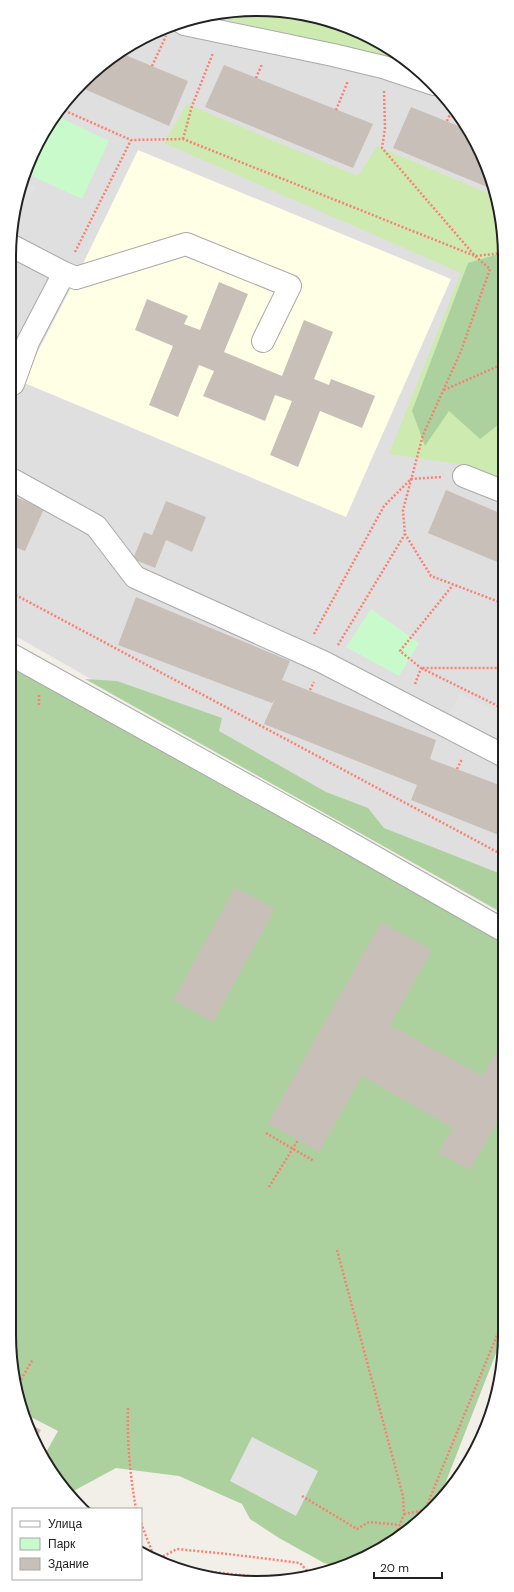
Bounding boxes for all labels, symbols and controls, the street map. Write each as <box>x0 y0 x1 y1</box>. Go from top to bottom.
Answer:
legend <box>12 1508 142 1580</box>
text: Улица <box>48 1516 82 1532</box>
text: Парк <box>48 1536 76 1552</box>
scale bar <box>374 1554 442 1580</box>
text: Здание <box>48 1556 89 1572</box>
text: 20 m <box>380 1560 409 1576</box>

